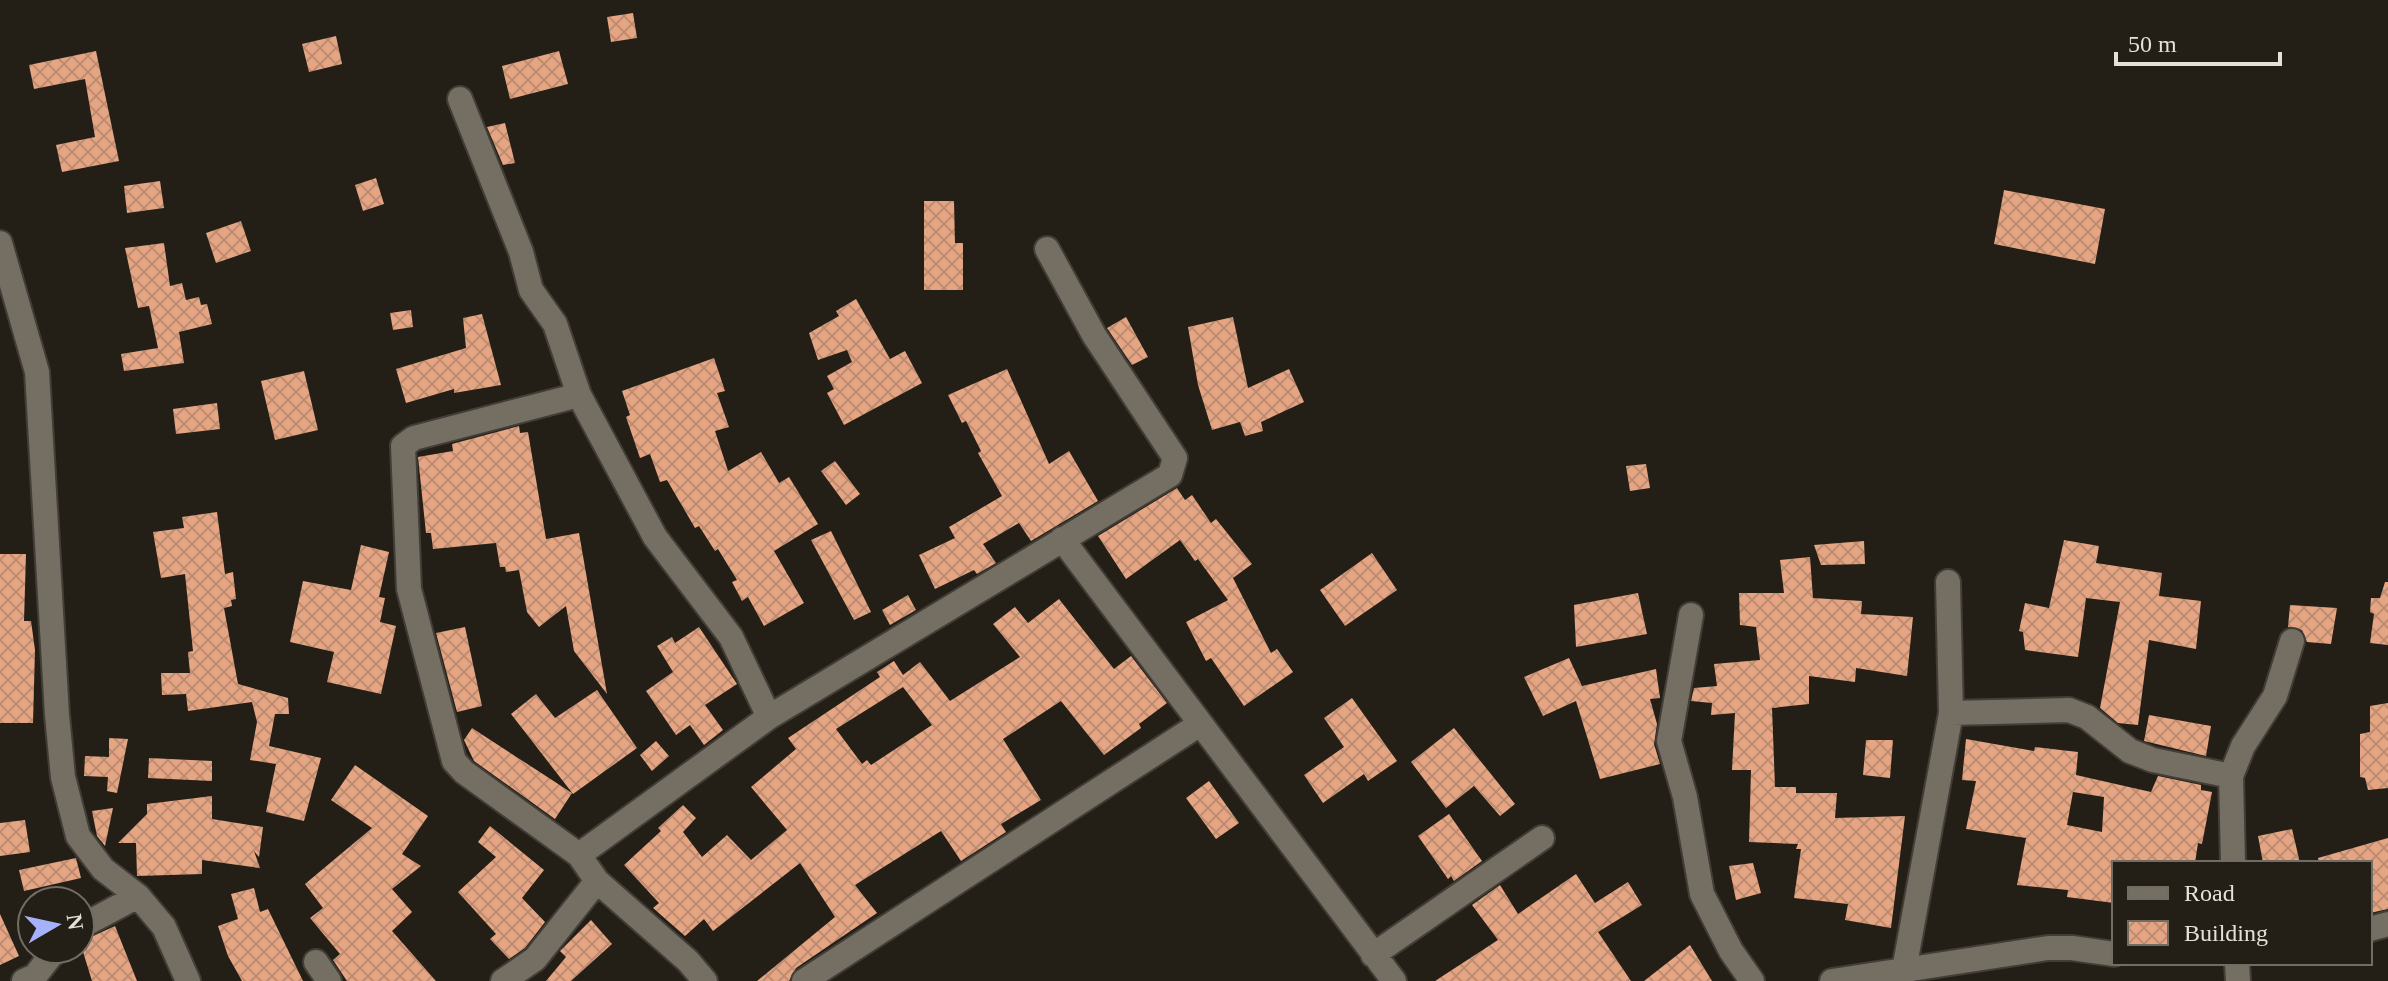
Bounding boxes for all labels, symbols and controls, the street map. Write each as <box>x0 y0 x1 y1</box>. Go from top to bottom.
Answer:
scale bar <box>2116 16 2280 66</box>
text: 50 m <box>2128 31 2177 57</box>
legend <box>2112 861 2372 965</box>
text: Road <box>2184 880 2235 906</box>
north arrow <box>16 885 96 965</box>
text: N <box>62 912 89 932</box>
text: Building <box>2184 920 2268 946</box>

